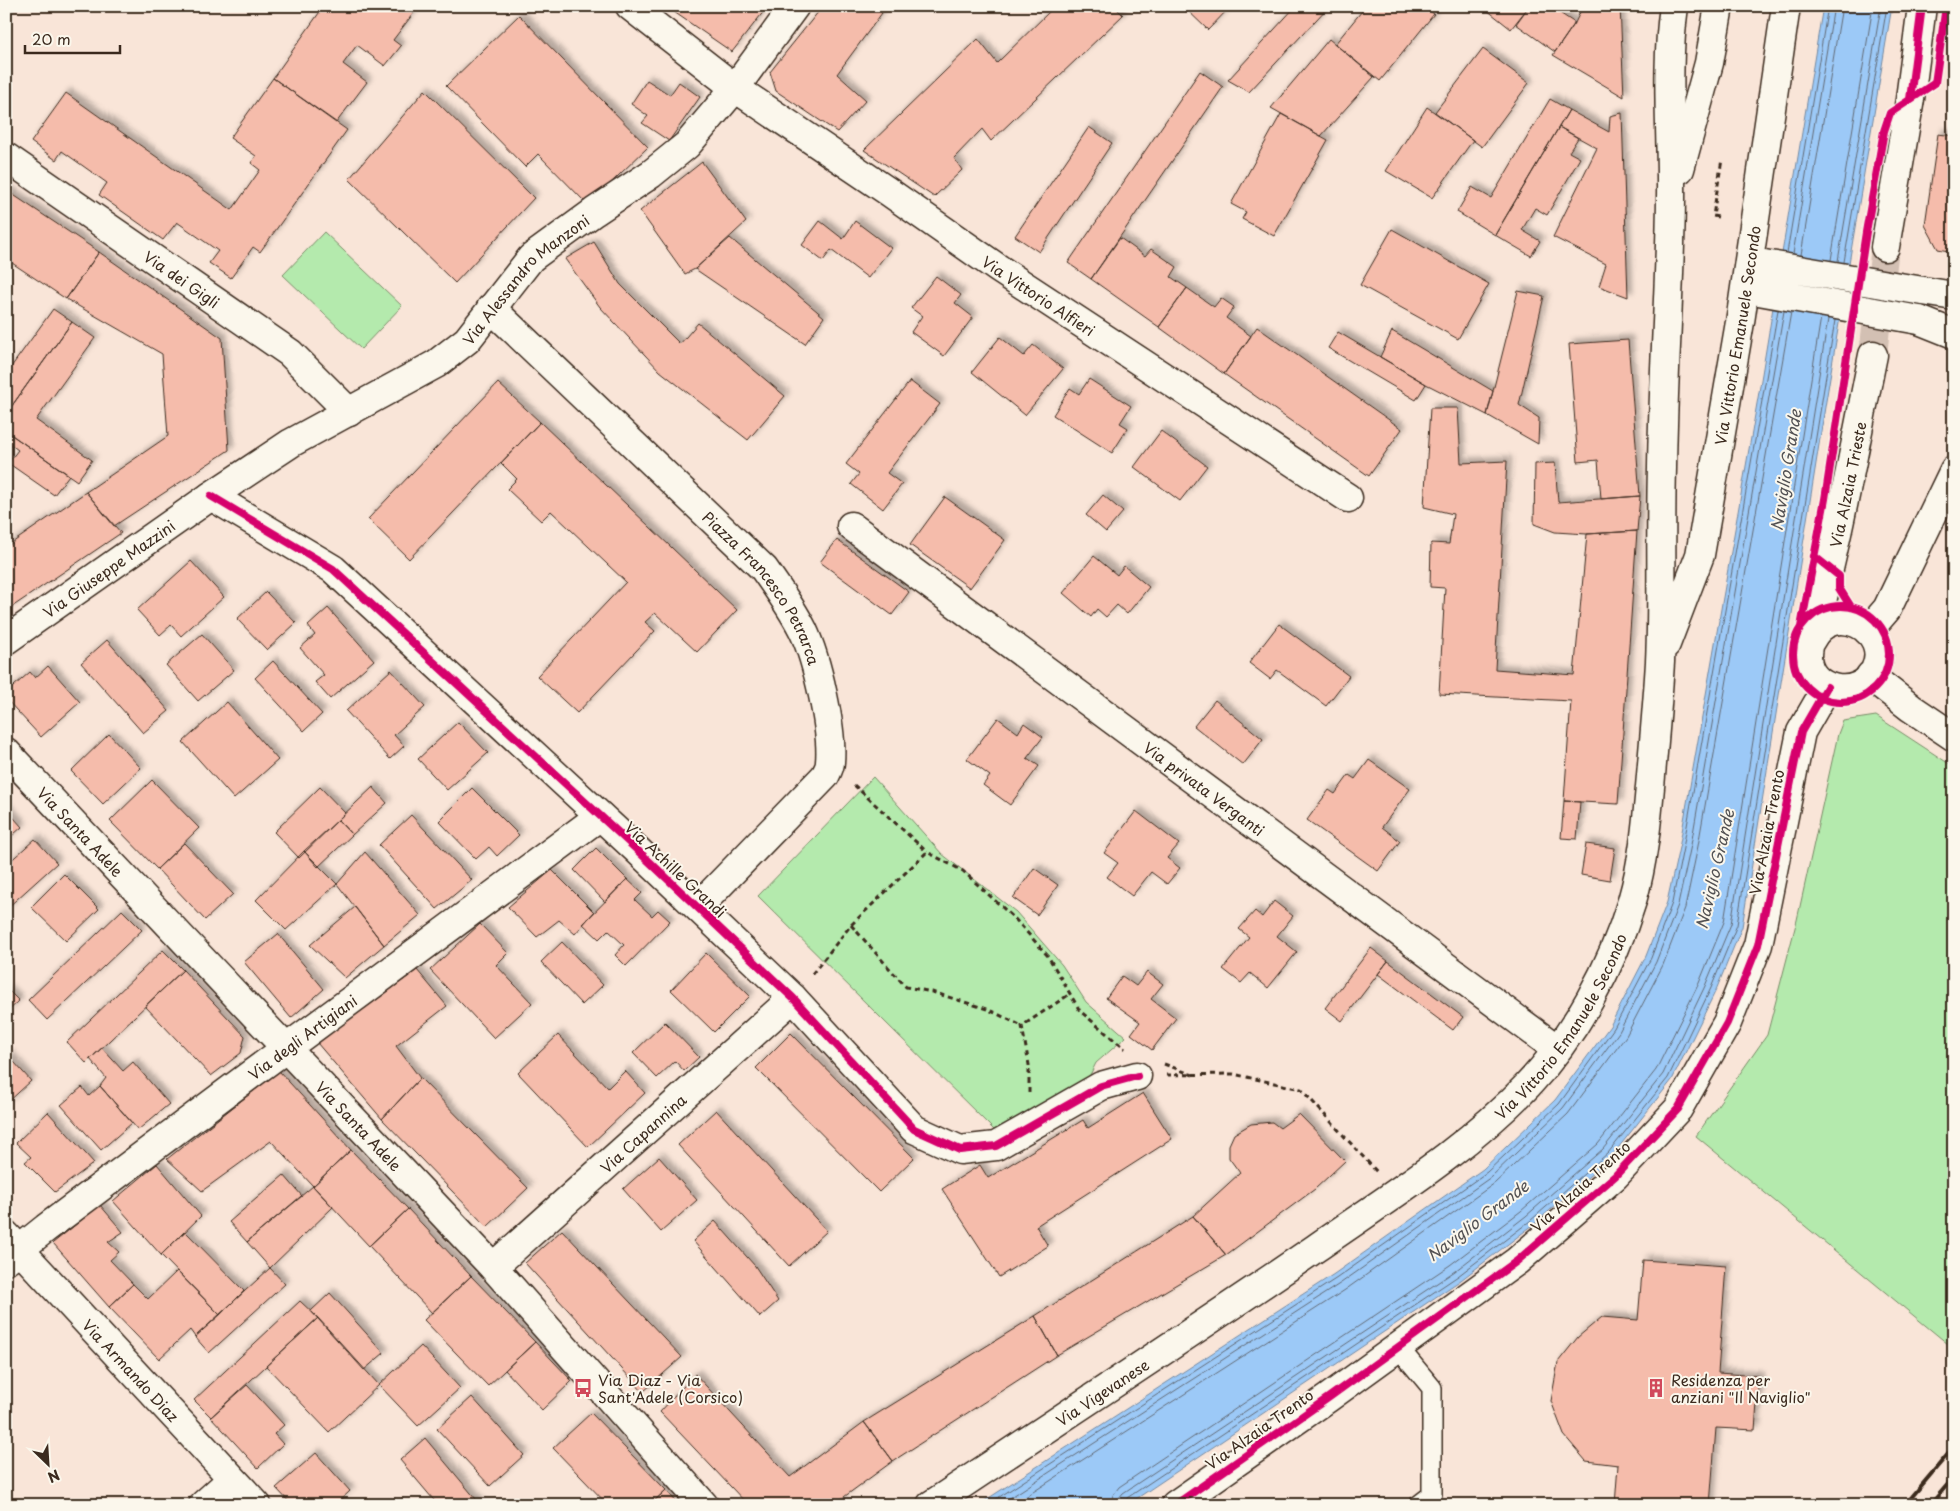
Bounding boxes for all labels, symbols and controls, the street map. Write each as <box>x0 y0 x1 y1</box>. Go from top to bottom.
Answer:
scale bar <box>25 22 120 54</box>
text: 20 m <box>32 27 71 50</box>
street label: Via Alessandro Manzoni <box>456 208 594 349</box>
street label: Via Vittorio Emanuele Secondo <box>1708 224 1765 447</box>
street label: Via dei Gigli <box>139 244 225 313</box>
street label: Via Vittorio Alfieri <box>978 249 1100 341</box>
water label: Naviglio Grande <box>1764 407 1807 532</box>
street label: Via Alzaia Trieste <box>1823 419 1871 549</box>
street label: Piazza Francesco Petrarca <box>698 505 827 668</box>
street label: Via Giuseppe Mazzini <box>38 514 179 623</box>
street label: Via privata Verganti <box>1139 735 1270 841</box>
street label: Via Alzaia Trento <box>1743 767 1789 897</box>
street label: Via Santa Adele <box>33 781 129 881</box>
water label: Naviglio Grande <box>1689 806 1740 931</box>
street label: Via Achille Grandi <box>620 816 732 922</box>
street label: Via Vittorio Emanuele Secondo <box>1489 930 1631 1124</box>
street label: Via degli Artigiani <box>243 988 361 1085</box>
street label: Via Santa Adele <box>311 1075 407 1176</box>
street label: Via Capannina <box>594 1087 691 1178</box>
street label: Via Alzaia Trento <box>1525 1135 1635 1237</box>
water label: Naviglio Grande <box>1421 1173 1534 1266</box>
street label: Via Armando Diaz <box>78 1313 185 1426</box>
street label: Via Vigevanese <box>1051 1352 1153 1431</box>
place label: Via Diaz - Via Sant'Adele (Corsico) <box>598 1368 743 1408</box>
place label: Residenza per anziani "Il Naviglio" <box>1671 1368 1811 1408</box>
bus stop icon: Via Diaz - Via Sant'Adele (Corsico) <box>572 1377 594 1399</box>
building icon: Residenza per anziani "Il Naviglio" <box>1645 1377 1667 1399</box>
street label: Via Alzaia Trento <box>1200 1383 1318 1475</box>
north arrow <box>22 1438 72 1488</box>
text: N <box>44 1464 63 1488</box>

